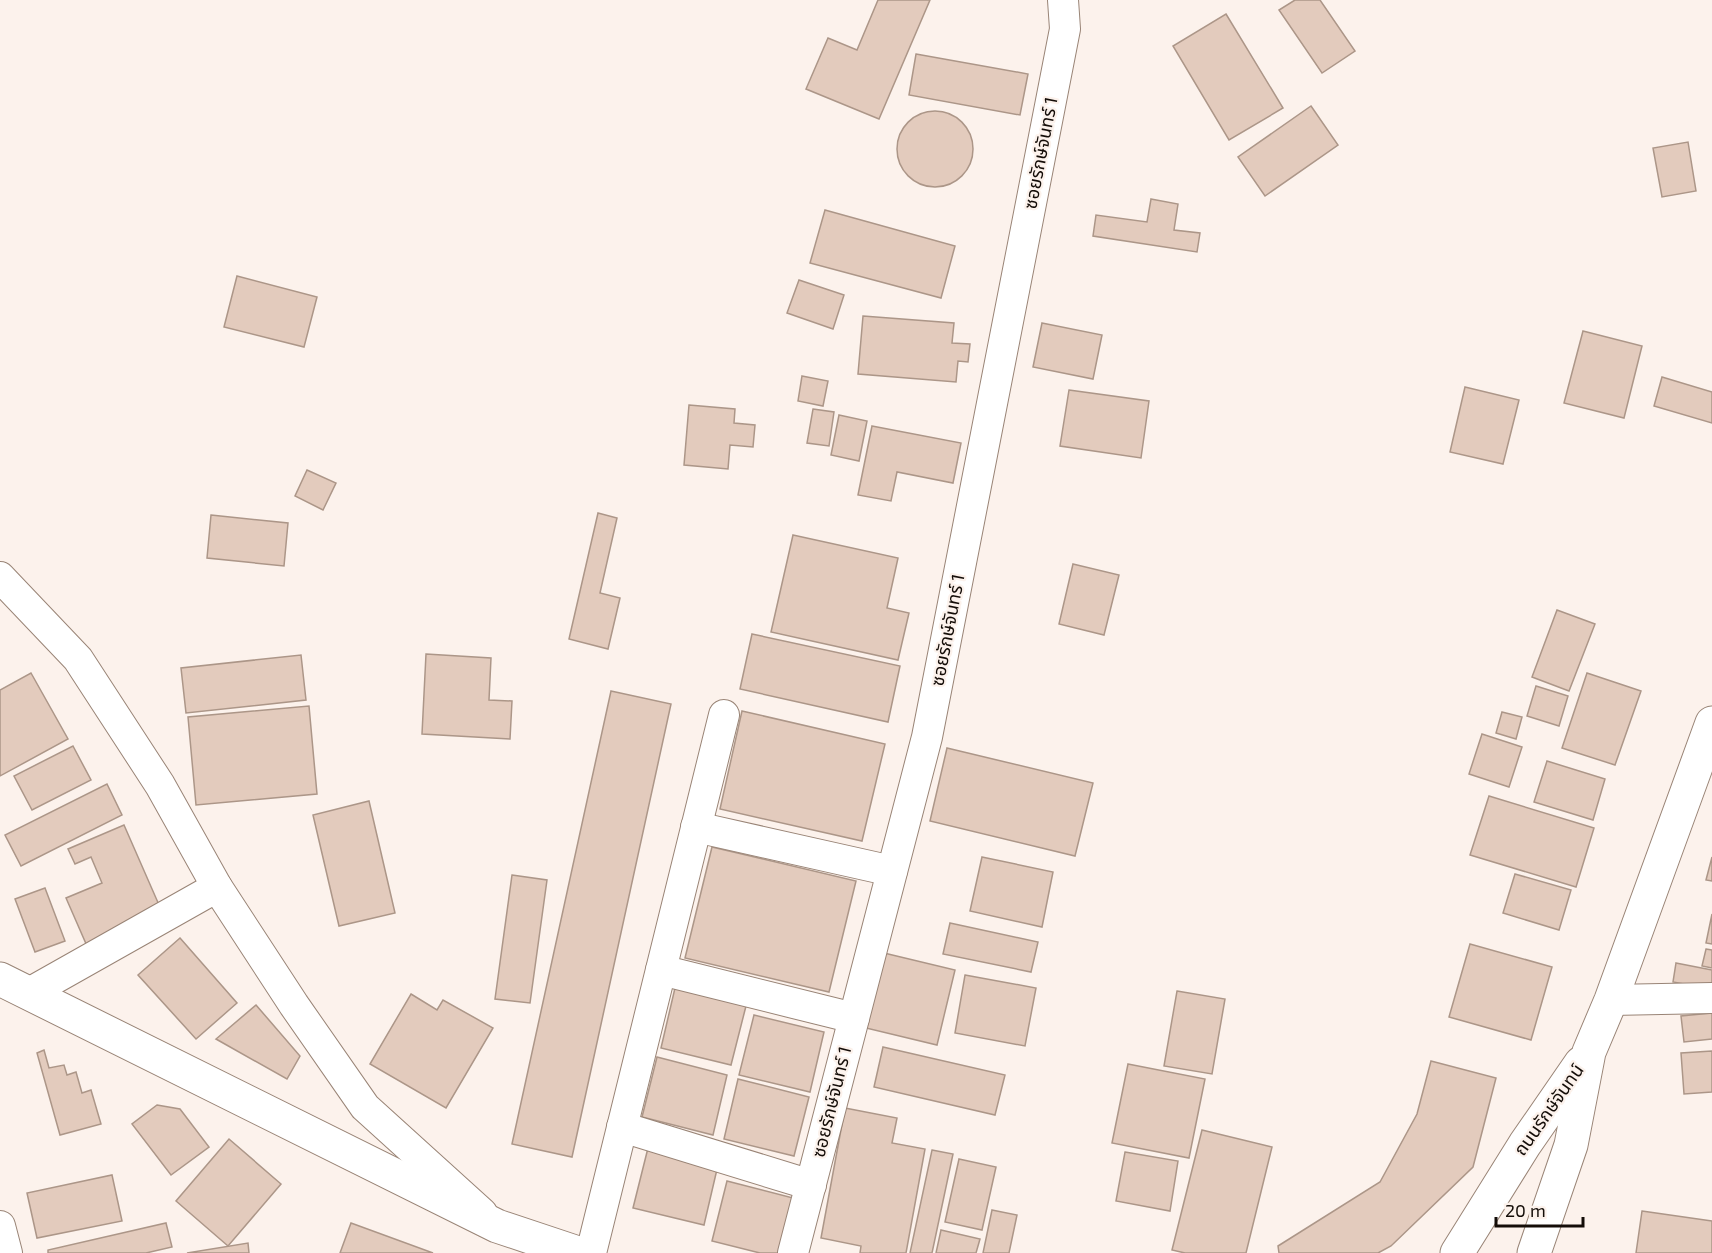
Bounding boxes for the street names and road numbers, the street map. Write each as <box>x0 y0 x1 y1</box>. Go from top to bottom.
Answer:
street label: ซอยรักษ์จันทร์ 1 <box>1018 95 1062 211</box>
street label: ซอยรักษ์จันทร์ 1 <box>925 572 969 688</box>
street label: ซอยรักษ์จันทร์ 1 <box>807 1044 855 1160</box>
street label: ถนนรักษ์จันทน์ <box>1509 1059 1588 1159</box>

